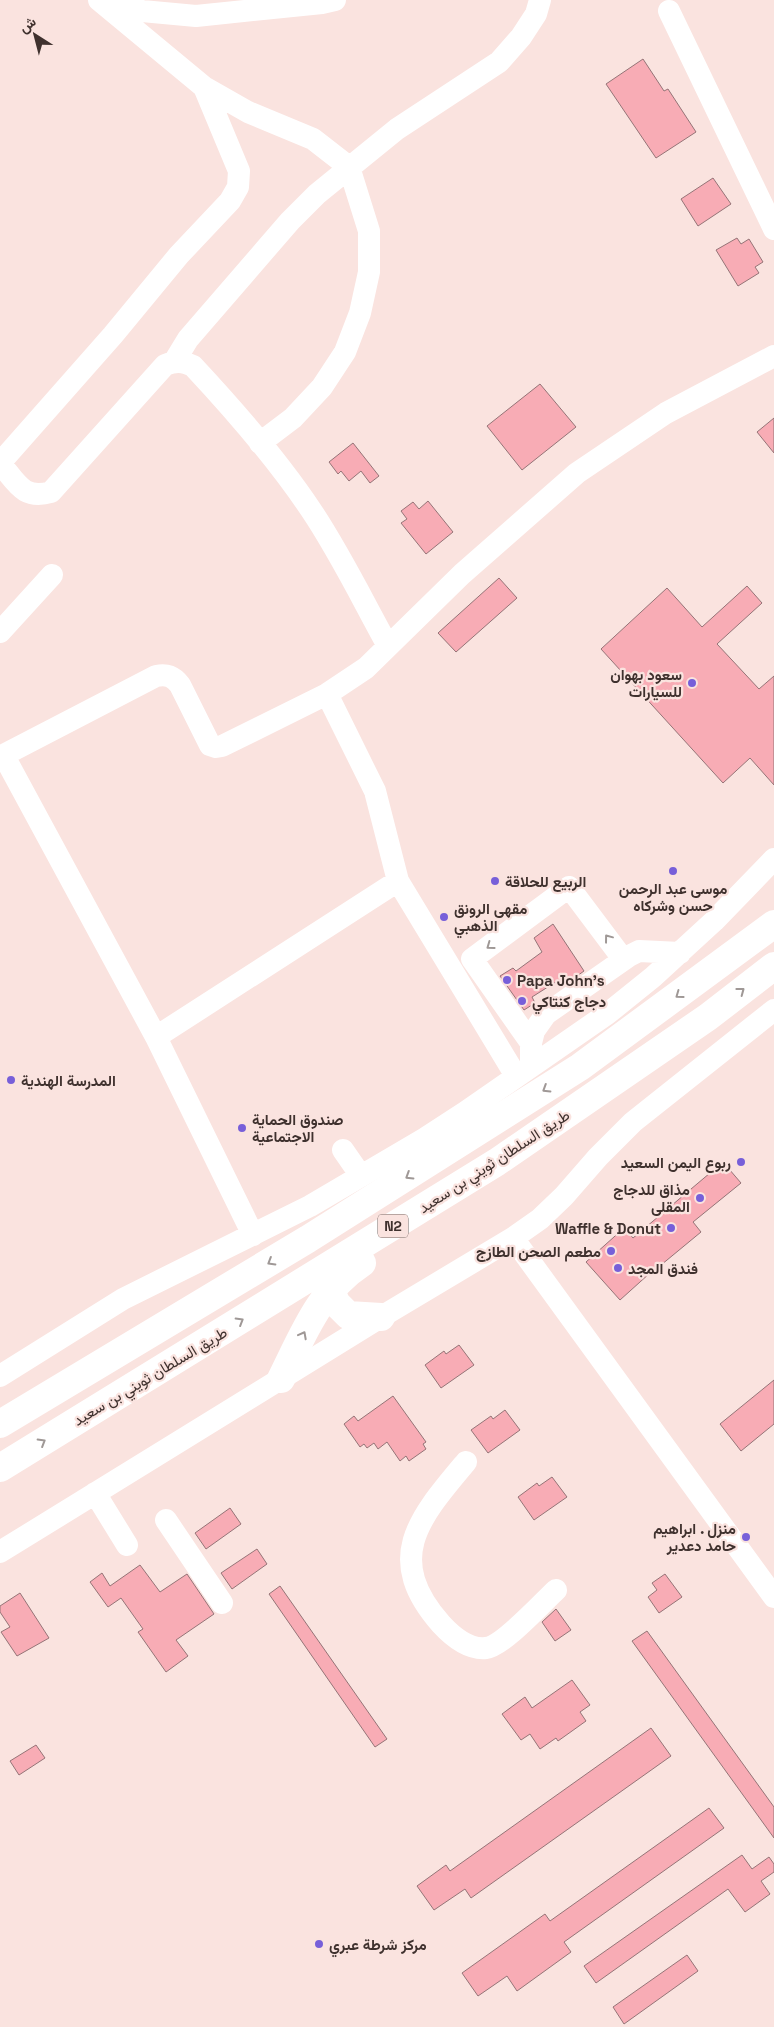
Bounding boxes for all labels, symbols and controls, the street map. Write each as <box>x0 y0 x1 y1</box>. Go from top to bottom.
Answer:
north arrow <box>10 10 60 60</box>
text: ش <box>15 12 40 37</box>
place label: سعود بهوان للسيارات <box>610 665 682 701</box>
marker: سعود بهوان للسيارات <box>686 677 698 689</box>
marker: موسى عبد الرحمن حسن وشركاه <box>667 865 679 877</box>
place label: الربيع للحلاقة <box>505 872 586 892</box>
marker: الربيع للحلاقة <box>489 875 501 887</box>
place label: موسى عبد الرحمن حسن وشركاه <box>619 879 727 915</box>
place label: مقهى الرونق الذهبي <box>454 899 527 939</box>
marker: مقهى الرونق الذهبي <box>438 911 450 923</box>
one-way arrow <box>605 934 614 944</box>
one-way arrow <box>487 940 496 948</box>
place label: Papa John's <box>517 971 605 990</box>
marker: Papa John's <box>501 974 513 986</box>
one-way arrow <box>675 989 685 998</box>
one-way arrow <box>735 989 744 997</box>
place label: دجاج كنتاكي <box>532 992 606 1015</box>
marker: دجاج كنتاكي <box>516 995 528 1007</box>
place label: المدرسة الهندية <box>21 1071 116 1090</box>
marker: المدرسة الهندية <box>5 1074 17 1086</box>
one-way arrow <box>543 1082 552 1092</box>
street label: طريق السلطان ثويني بن سعيد <box>415 1105 576 1220</box>
place label: صندوق الحماية الاجتماعية <box>252 1110 344 1146</box>
marker: صندوق الحماية الاجتماعية <box>236 1122 248 1134</box>
place label: ربوع اليمن السعيد <box>621 1153 731 1173</box>
marker: ربوع اليمن السعيد <box>735 1156 747 1168</box>
one-way arrow <box>405 1169 414 1179</box>
place label: مذاق للدجاج المقلى <box>613 1180 690 1216</box>
marker: مذاق للدجاج المقلى <box>694 1192 706 1204</box>
road number: N2 <box>378 1214 408 1238</box>
place label: Waffle & Donut <box>555 1219 661 1238</box>
marker: Waffle & Donut <box>665 1222 677 1234</box>
place label: مطعم الصحن الطازج <box>476 1242 601 1262</box>
marker: مطعم الصحن الطازج <box>605 1245 617 1257</box>
one-way arrow <box>268 1255 277 1265</box>
place label: فندق المجد <box>628 1259 698 1278</box>
marker: فندق المجد <box>612 1262 624 1274</box>
one-way arrow <box>234 1317 243 1327</box>
street label: طريق السلطان ثويني بن سعيد <box>69 1322 233 1433</box>
one-way arrow <box>297 1332 307 1341</box>
one-way arrow <box>36 1439 45 1449</box>
place label: منزل . ابراهيم حامد دعدير <box>653 1519 736 1555</box>
marker: منزل . ابراهيم حامد دعدير <box>740 1531 752 1543</box>
place label: مركز شرطة عبري <box>329 1935 427 1958</box>
marker: مركز شرطة عبري <box>313 1938 325 1950</box>

